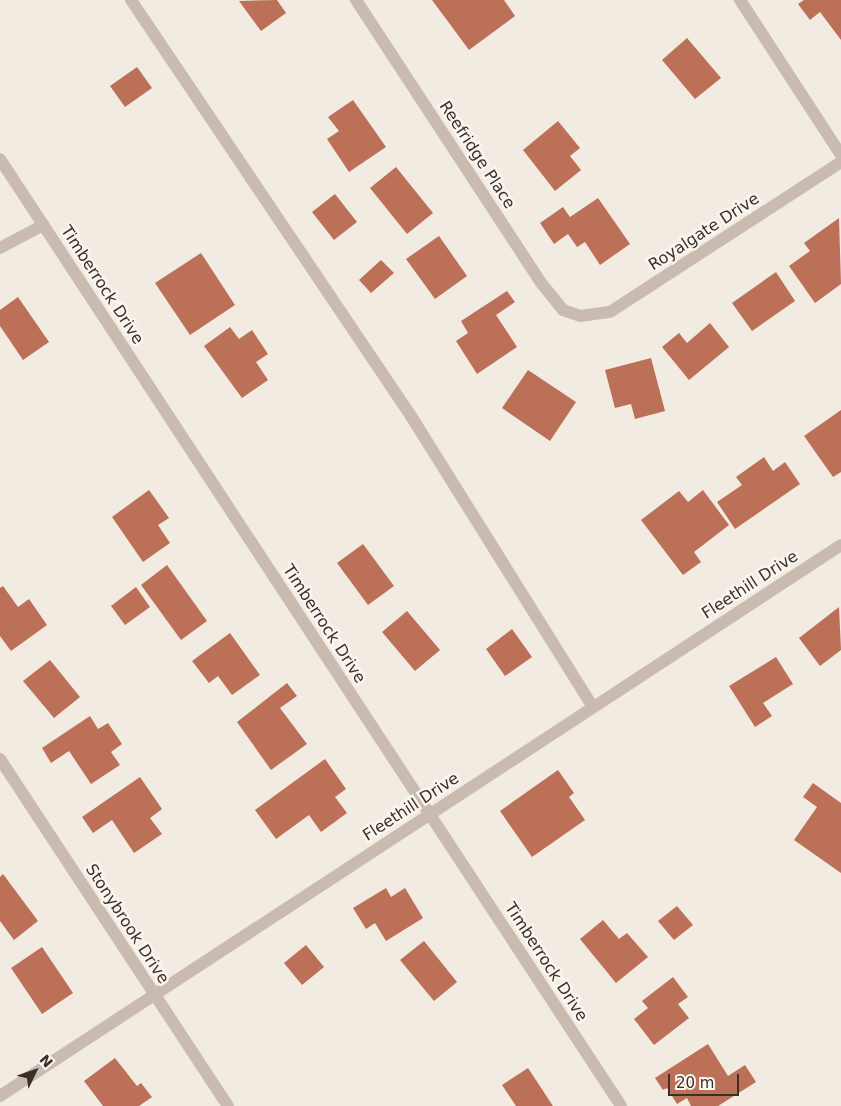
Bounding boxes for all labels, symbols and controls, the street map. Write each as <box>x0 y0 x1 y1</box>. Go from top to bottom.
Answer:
street label: Reefridge Place <box>435 98 519 212</box>
street label: Royalgate Drive <box>645 189 763 275</box>
street label: Timberrock Drive <box>57 222 147 348</box>
street label: Fleethill Drive <box>698 547 802 623</box>
street label: Timberrock Drive <box>279 561 369 687</box>
street label: Fleethill Drive <box>359 769 463 845</box>
street label: Stonybrook Drive <box>81 861 173 987</box>
street label: Timberrock Drive <box>501 899 591 1025</box>
north arrow <box>10 1046 60 1096</box>
text: N <box>36 1051 56 1071</box>
scale bar <box>671 1064 742 1096</box>
text: 20 m <box>676 1074 714 1092</box>

